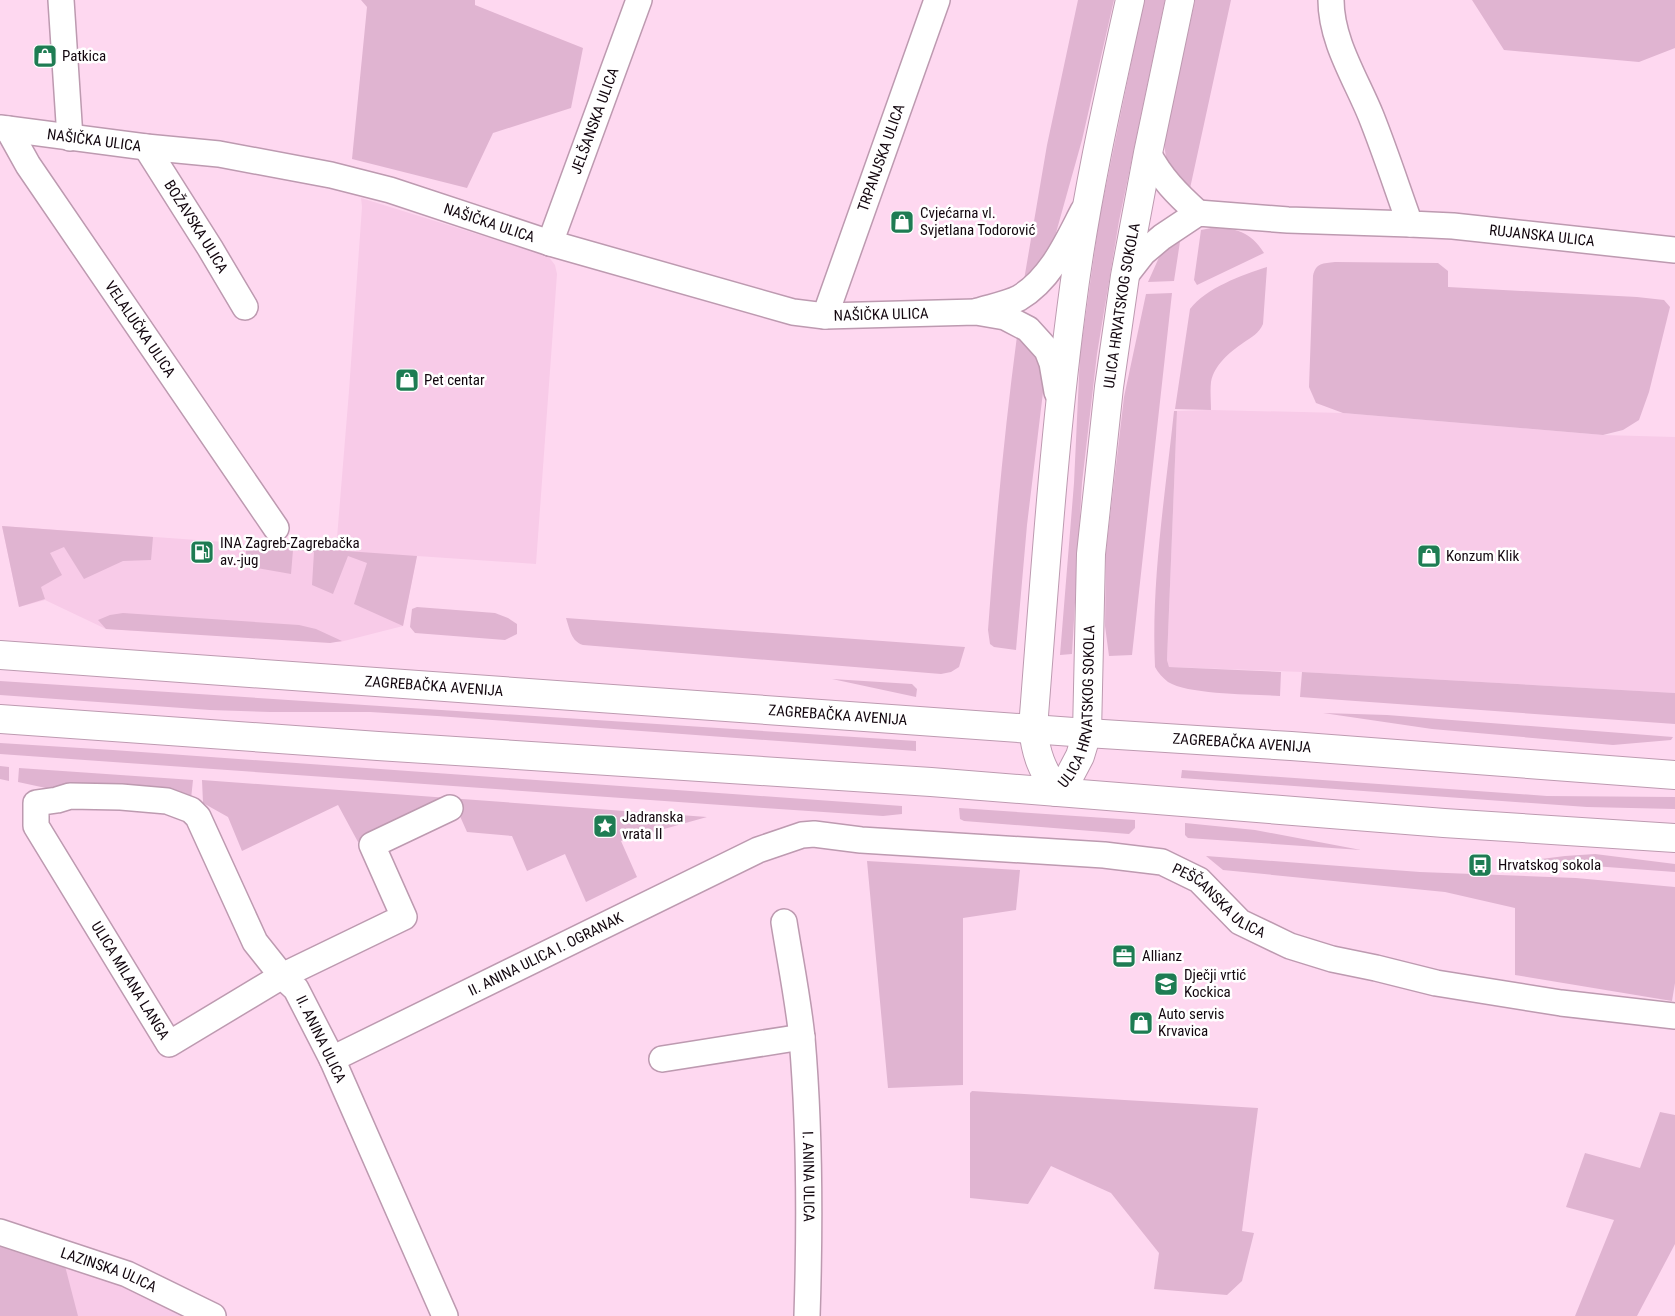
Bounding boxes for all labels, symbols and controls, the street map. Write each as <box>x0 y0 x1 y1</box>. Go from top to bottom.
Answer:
shop icon: Patkica <box>32 43 58 69</box>
place label: Patkica <box>62 47 106 65</box>
street label: JELŠANSKA ULICA <box>567 65 623 177</box>
street label: TRPANJSKA ULICA <box>854 101 909 214</box>
street label: NAŠIČKA ULICA <box>46 125 143 155</box>
street label: BOŽAVSKA ULICA <box>160 177 232 276</box>
street label: NAŠIČKA ULICA <box>441 199 538 246</box>
place label: Cvjećarna vl. Svjetlana Todorović <box>920 204 1036 239</box>
shop icon: Cvjećarna vl. Svjetlana Todorović <box>889 209 915 235</box>
street label: ULICA HRVATSKOG SOKOLA <box>1100 221 1144 390</box>
street label: RUJANSKA ULICA <box>1488 221 1596 250</box>
street label: VELALUČKA ULICA <box>101 278 179 381</box>
street label: NAŠIČKA ULICA <box>833 304 929 325</box>
shop icon: Pet centar <box>394 367 420 393</box>
place label: Pet centar <box>424 371 485 389</box>
place label: INA Zagreb-Zagrebačka av.-jug <box>220 534 360 569</box>
fuel station icon: INA Zagreb-Zagrebačka av.-jug <box>189 539 215 565</box>
shop icon: Konzum Klik <box>1416 543 1442 569</box>
place label: Konzum Klik <box>1446 547 1519 565</box>
street label: ULICA HRVATSKOG SOKOLA <box>1054 625 1098 791</box>
street label: ZAGREBAČKA AVENIJA <box>364 672 504 700</box>
street label: ZAGREBAČKA AVENIJA <box>768 701 908 729</box>
street label: ZAGREBAČKA AVENIJA <box>1172 729 1312 757</box>
place label: Jadranska vrata II <box>622 808 683 843</box>
place icon: Jadranska vrata II <box>592 813 618 839</box>
bus stop icon: Hrvatskog sokola <box>1467 852 1493 878</box>
place label: Hrvatskog sokola <box>1498 856 1601 874</box>
street label: PEŠČANSKA ULICA <box>1169 859 1269 942</box>
street label: II. ANINA ULICA I. OGRANAK <box>465 908 627 1000</box>
street label: ULICA MILANA LANGA <box>87 918 173 1043</box>
office icon: Allianz <box>1111 943 1137 969</box>
place label: Allianz <box>1142 947 1182 965</box>
place label: Dječji vrtić Kockica <box>1184 966 1246 1001</box>
school or university icon: Dječji vrtić Kockica <box>1153 971 1179 997</box>
street label: II. ANINA ULICA <box>292 993 350 1086</box>
place label: Auto servis Krvavica <box>1158 1005 1225 1040</box>
shop icon: Auto servis Krvavica <box>1128 1010 1154 1036</box>
street label: I. ANINA ULICA <box>799 1131 818 1222</box>
street label: LAZINSKA ULICA <box>58 1244 160 1296</box>

